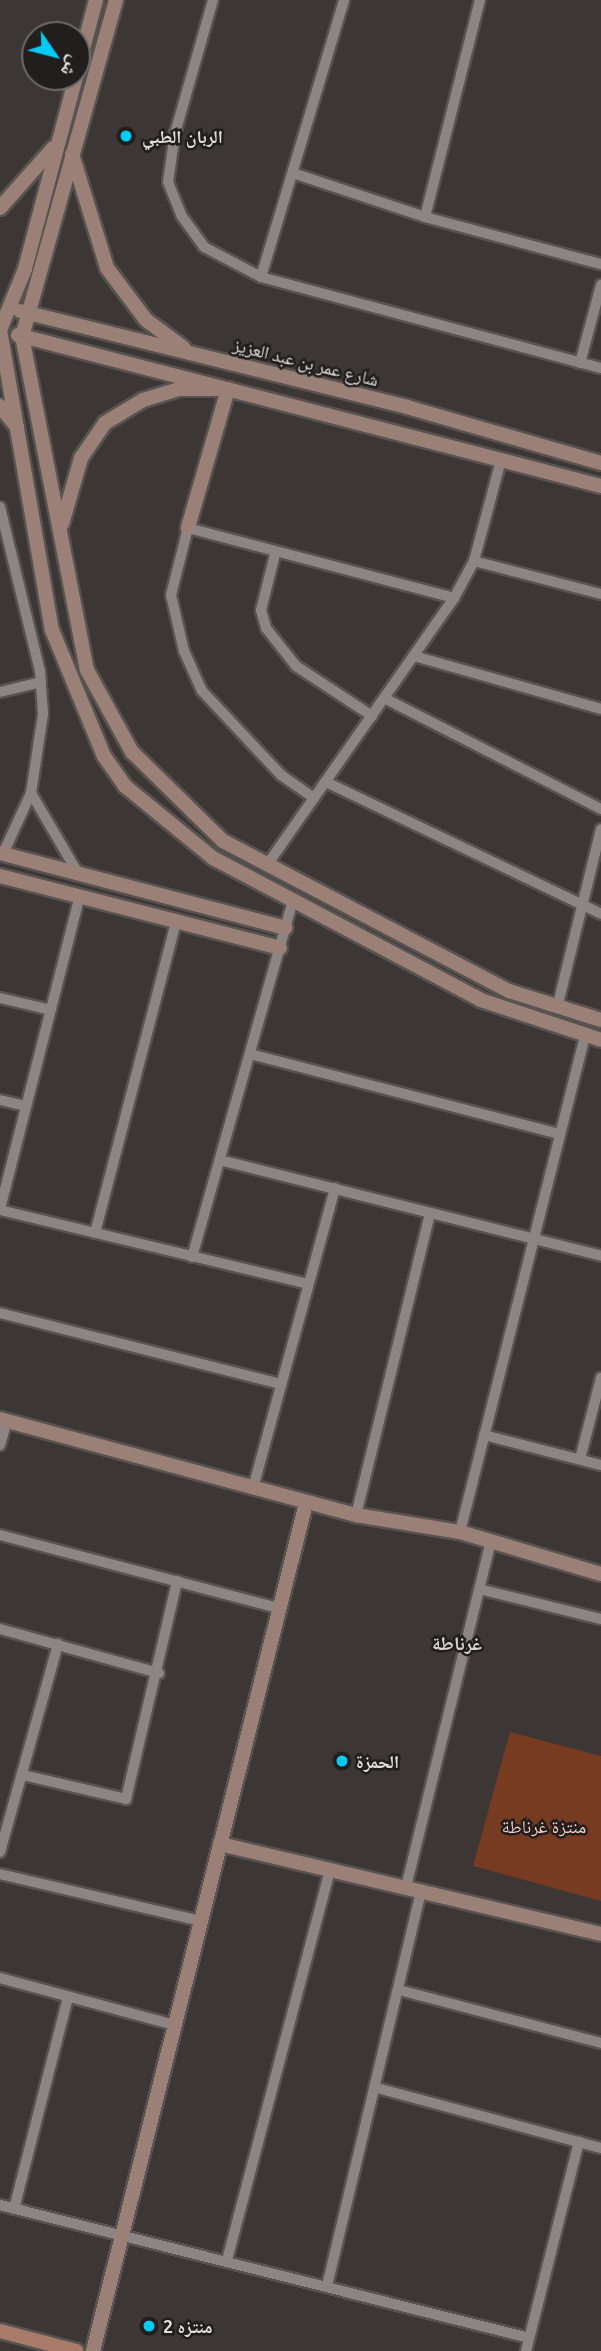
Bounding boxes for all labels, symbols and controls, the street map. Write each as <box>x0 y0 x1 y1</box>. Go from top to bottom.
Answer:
north arrow <box>21 21 91 91</box>
text: ش <box>57 52 86 81</box>
place label: الربان الطبي <box>142 125 223 147</box>
marker: الربان الطبي <box>116 126 136 146</box>
street label: شارع عمر بن عبد العزيز <box>231 333 381 391</box>
district label: غرناطة <box>432 1633 482 1655</box>
place label: الحمزة <box>356 1750 399 1772</box>
marker: الحمزة <box>334 1753 350 1769</box>
park label: منتزة غرناطة <box>502 1815 586 1837</box>
place label: منتزه 2 <box>163 2315 212 2337</box>
marker: منتزه 2 <box>141 2318 157 2334</box>

